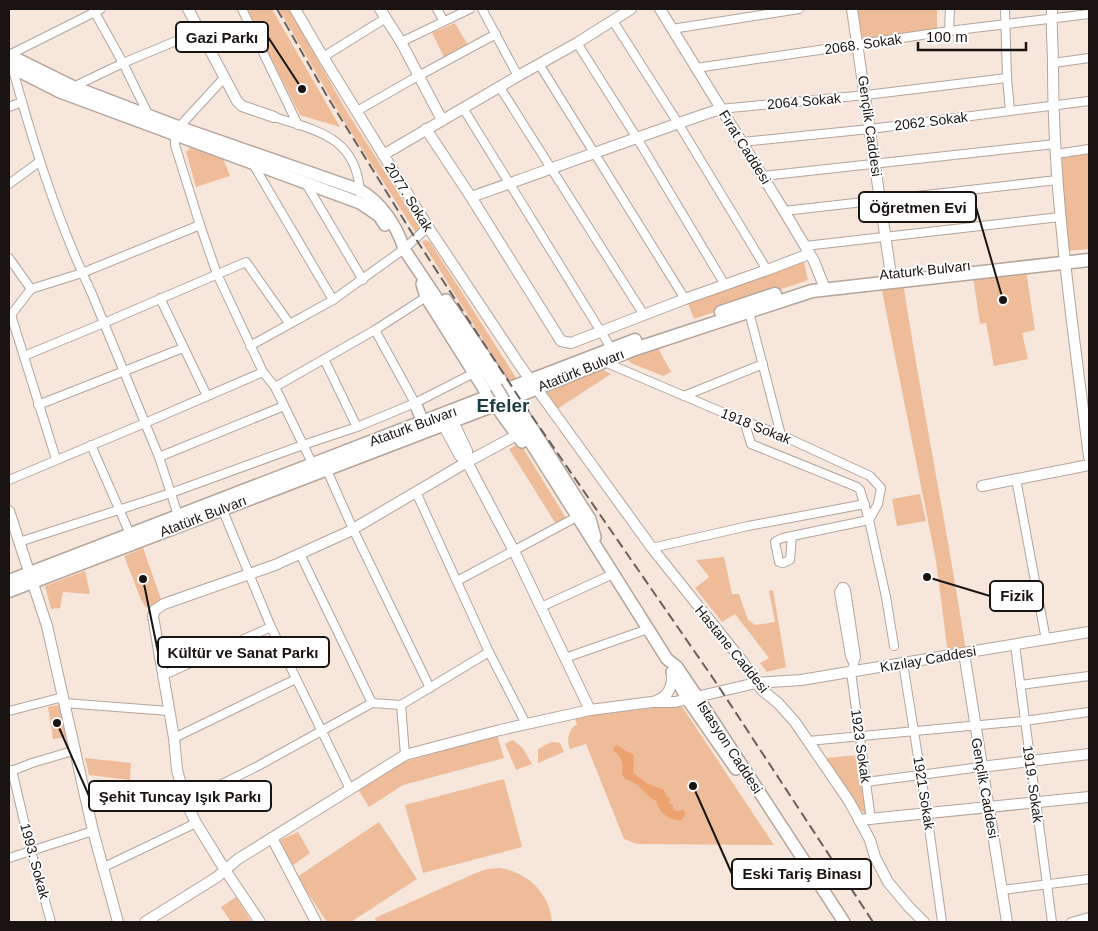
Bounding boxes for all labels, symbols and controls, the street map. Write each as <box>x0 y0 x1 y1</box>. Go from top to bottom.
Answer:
scale bar <box>918 20 1026 52</box>
callout: Gazi Parkı <box>176 22 268 52</box>
text: 100 m <box>926 28 968 45</box>
text: Gazi Parkı <box>186 29 258 46</box>
street label: 2068. Sokak <box>823 31 904 57</box>
street label: Gençlik Caddesi <box>855 74 885 178</box>
street label: 2064 Sokak <box>766 90 843 112</box>
street label: Fırat Caddesi <box>716 107 774 187</box>
street label: 2062 Sokak <box>893 108 970 133</box>
street label: 2077. Sokak <box>382 160 437 235</box>
callout: Öğretmen Evi <box>859 192 976 222</box>
text: Öğretmen Evi <box>869 199 967 216</box>
street label: Ataturk Bulvarı <box>879 257 971 283</box>
street label: Atatürk Bulvarı <box>535 345 627 395</box>
district label: Efeler <box>477 395 530 416</box>
street label: Ataturk Bulvarı <box>367 403 459 449</box>
street label: 1918 Sokak <box>719 405 794 448</box>
street label: Atatürk Bulvarı <box>157 492 249 540</box>
callout: Fizik <box>990 581 1043 611</box>
text: Fizik <box>1000 587 1034 604</box>
street label: Hastane Caddesi <box>692 602 772 696</box>
callout: Kültür ve Sanat Parkı <box>158 637 329 667</box>
street label: Kızılay Caddesi <box>879 643 977 675</box>
text: Kültür ve Sanat Parkı <box>168 644 318 661</box>
street label: Istasyon Caddesi <box>694 698 766 796</box>
street label: 1923 Sokak <box>848 708 874 785</box>
street label: Gençlik Caddesi <box>968 736 1002 840</box>
street label: 1919. Sokak <box>1020 744 1046 825</box>
street label: 1921 Sokak <box>910 755 938 832</box>
callout: Şehit Tuncay Işık Parkı <box>89 781 271 811</box>
text: Şehit Tuncay Işık Parkı <box>99 788 261 805</box>
street label: 1993. Sokak <box>17 821 53 902</box>
callout: Eski Tariş Binası <box>732 859 871 889</box>
text: Eski Tariş Binası <box>743 865 861 882</box>

